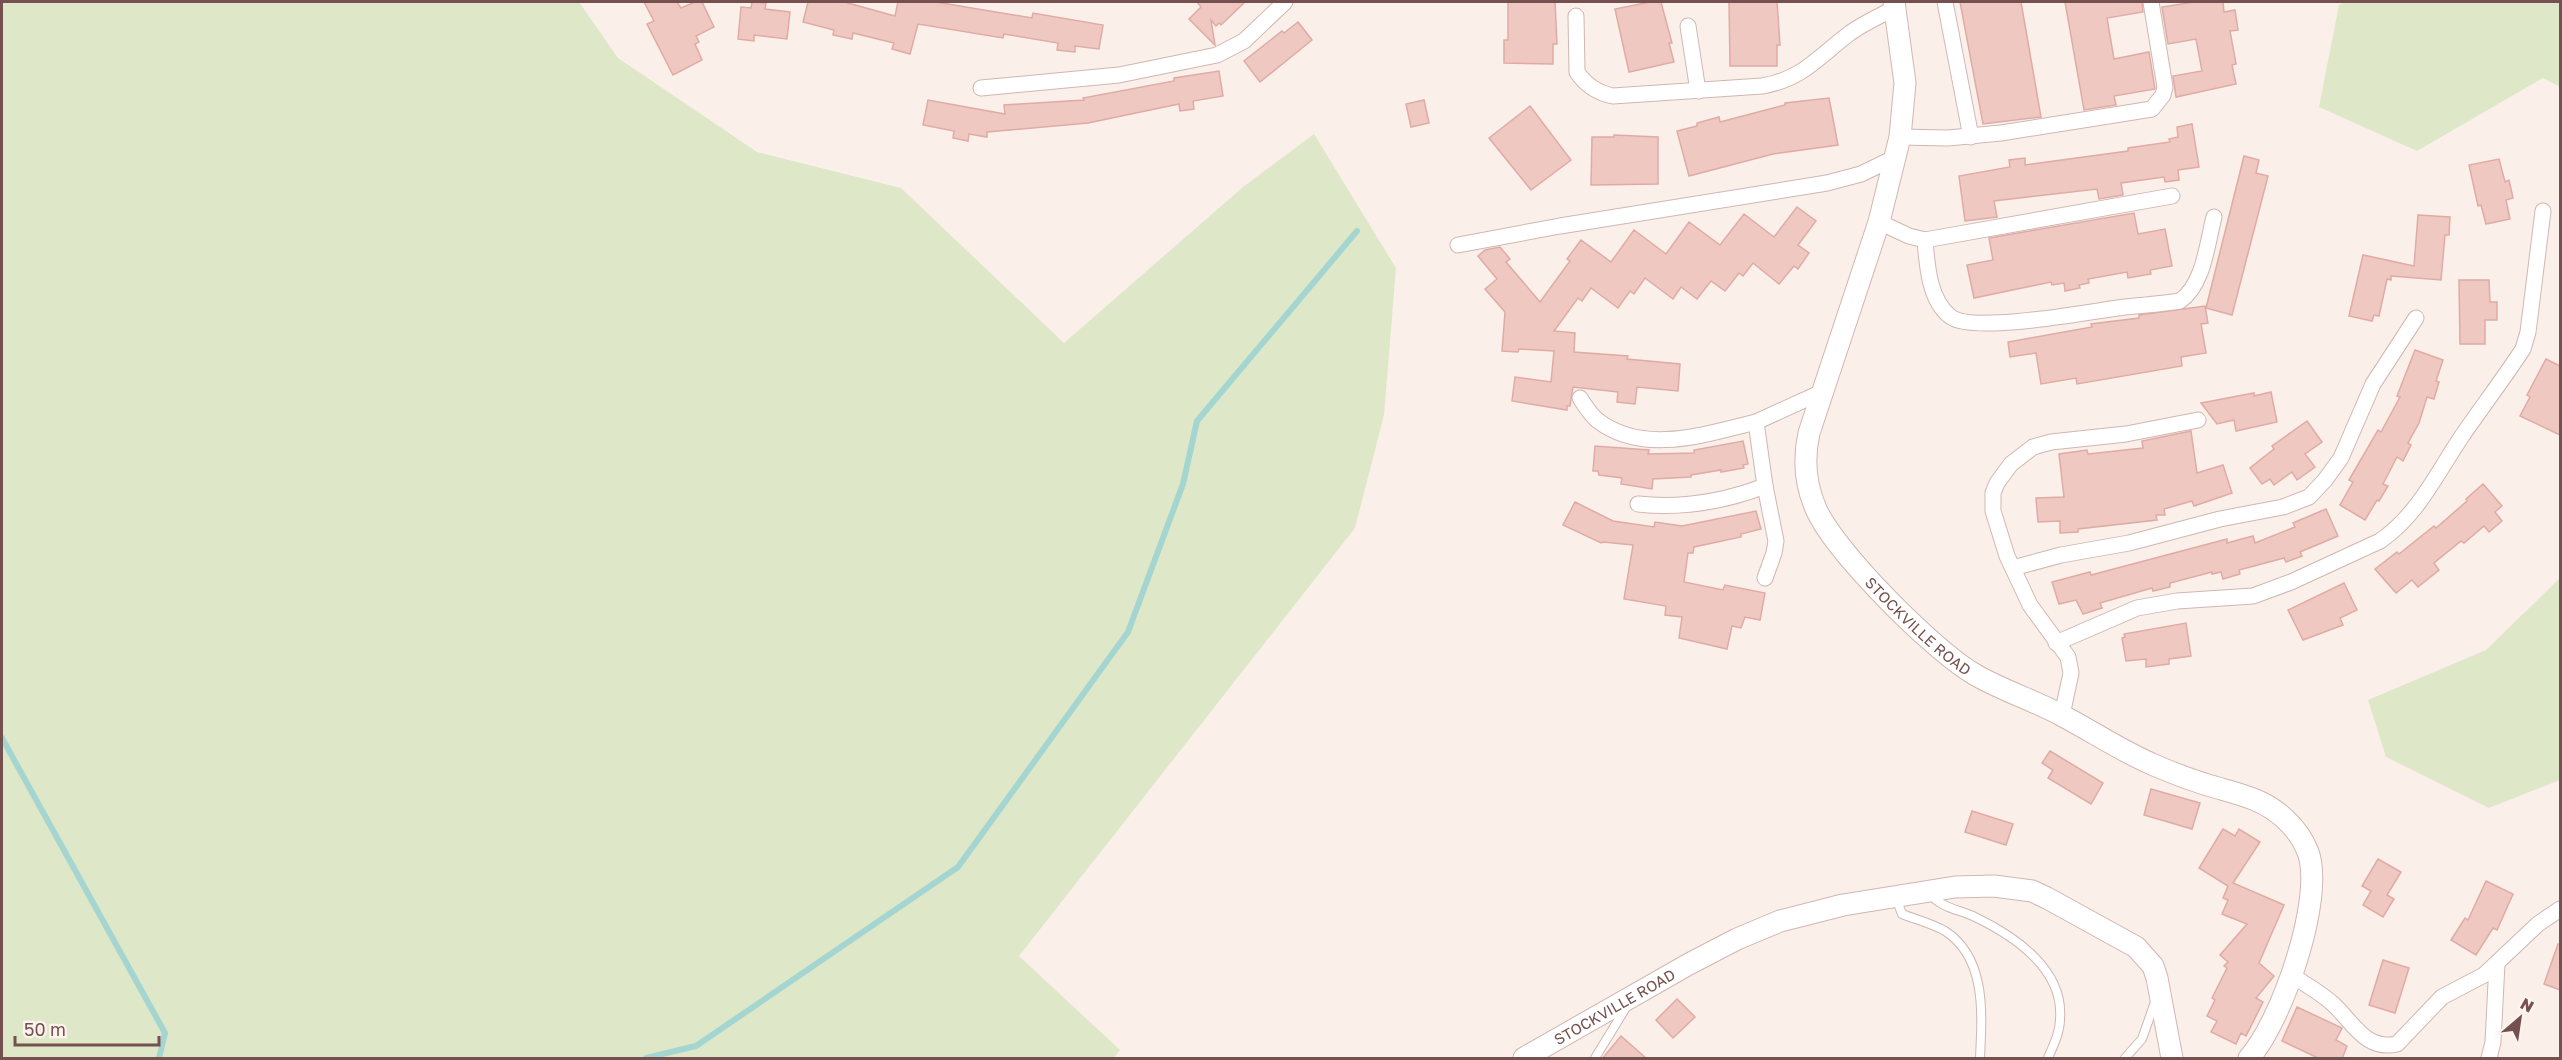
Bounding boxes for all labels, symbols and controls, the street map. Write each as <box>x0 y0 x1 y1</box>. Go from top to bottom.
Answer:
street label: STOCKVILLE ROAD <box>1862 573 1975 679</box>
street label: STOCKVILLE ROAD <box>1551 965 1678 1048</box>
north arrow <box>2490 988 2550 1048</box>
text: N <box>2517 993 2537 1017</box>
scale bar <box>15 1009 159 1047</box>
text: 50 m <box>24 1018 66 1040</box>

